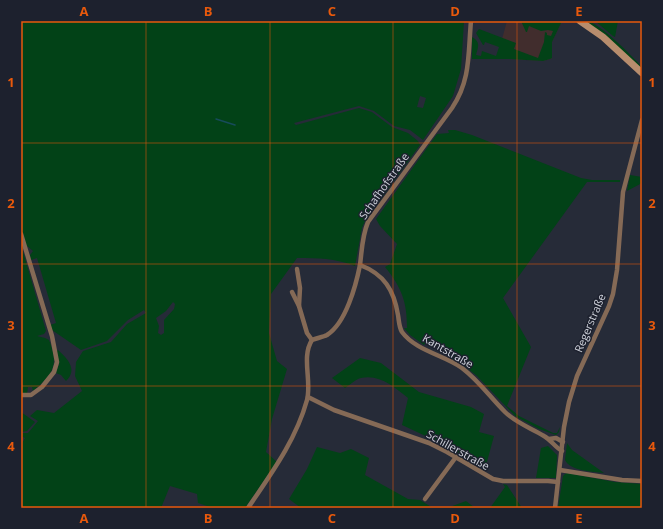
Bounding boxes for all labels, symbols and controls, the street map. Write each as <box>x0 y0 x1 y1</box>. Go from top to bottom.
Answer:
text: A <box>80 2 89 20</box>
text: B <box>204 2 213 20</box>
text: C <box>328 2 336 20</box>
text: D <box>450 2 460 20</box>
text: E <box>575 2 583 20</box>
text: 1 <box>7 73 15 91</box>
text: 1 <box>648 73 656 91</box>
street label: Schafhofstraße <box>355 150 412 222</box>
text: 2 <box>7 194 15 212</box>
text: 2 <box>648 194 656 212</box>
street label: Regerstraße <box>570 291 609 354</box>
text: 3 <box>7 316 15 334</box>
text: 3 <box>648 316 656 334</box>
street label: Kantstraße <box>420 330 476 371</box>
street label: Schillerstraße <box>424 426 492 473</box>
text: 4 <box>7 437 15 455</box>
text: 4 <box>648 437 656 455</box>
text: A <box>80 509 89 527</box>
text: B <box>204 509 213 527</box>
text: C <box>328 509 336 527</box>
text: D <box>450 509 460 527</box>
text: E <box>575 509 583 527</box>

